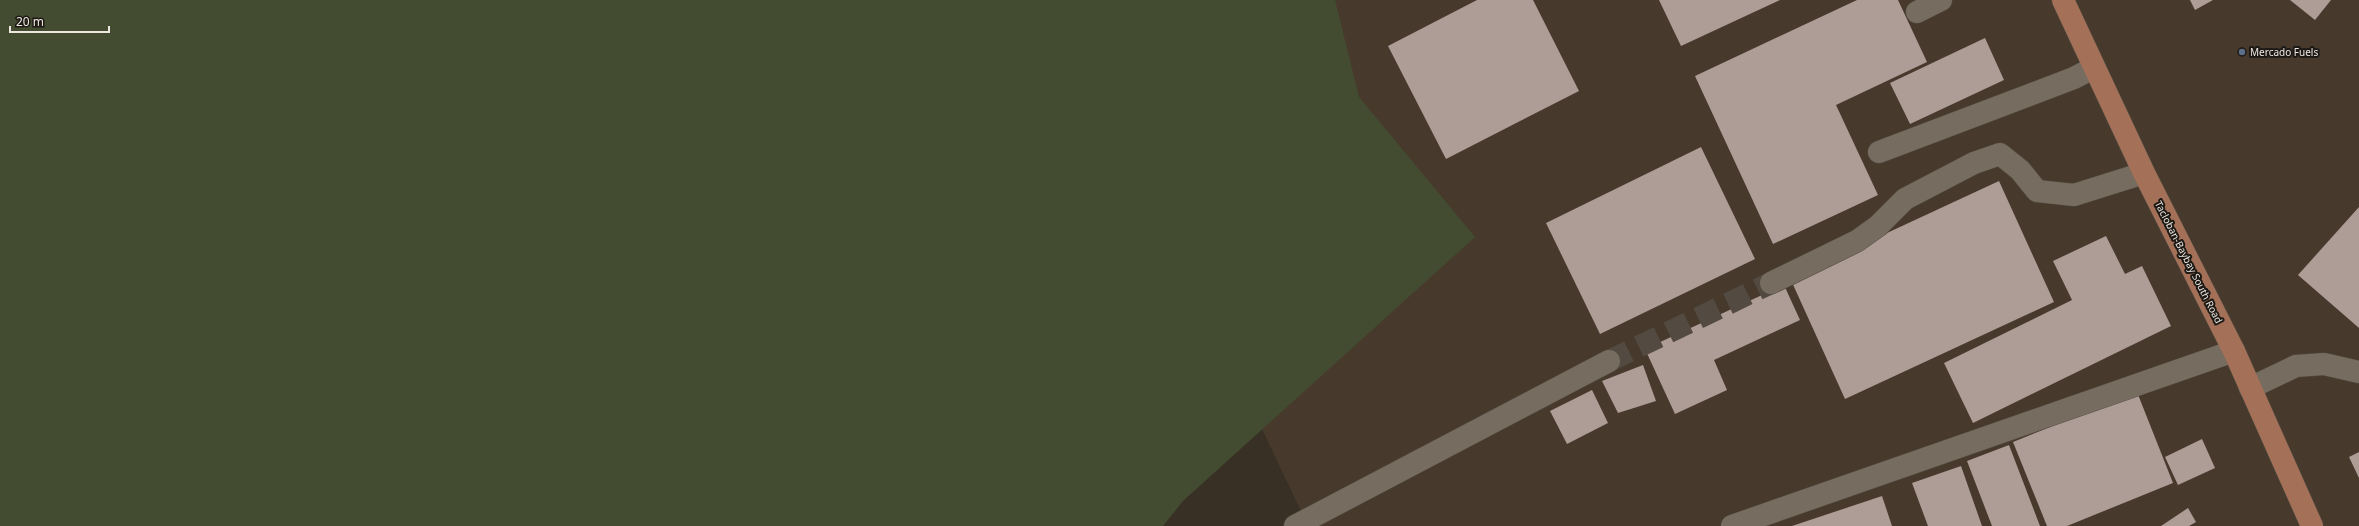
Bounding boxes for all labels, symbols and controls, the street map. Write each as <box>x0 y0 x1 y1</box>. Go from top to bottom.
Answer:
scale bar <box>10 8 109 34</box>
text: 20 m <box>16 13 44 30</box>
place label: Mercado Fuels <box>2250 45 2318 59</box>
marker: Mercado Fuels <box>2237 47 2247 57</box>
street label: Tacloban-Baybay South Road <box>2152 198 2226 326</box>

